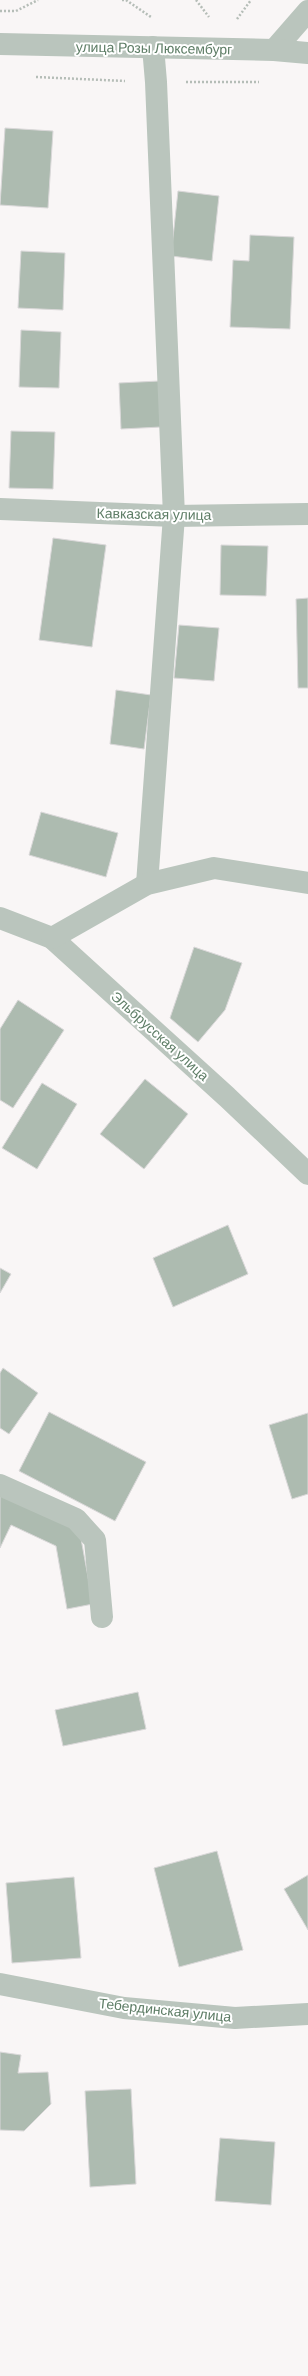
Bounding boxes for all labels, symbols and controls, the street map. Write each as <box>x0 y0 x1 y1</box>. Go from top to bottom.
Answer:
street label: улица Розы Люксембург <box>76 38 232 58</box>
street label: Кавказская улица <box>96 504 212 524</box>
street label: Эльбрусская улица <box>107 987 213 1085</box>
street label: Тебердинская улица <box>98 1994 232 2026</box>

